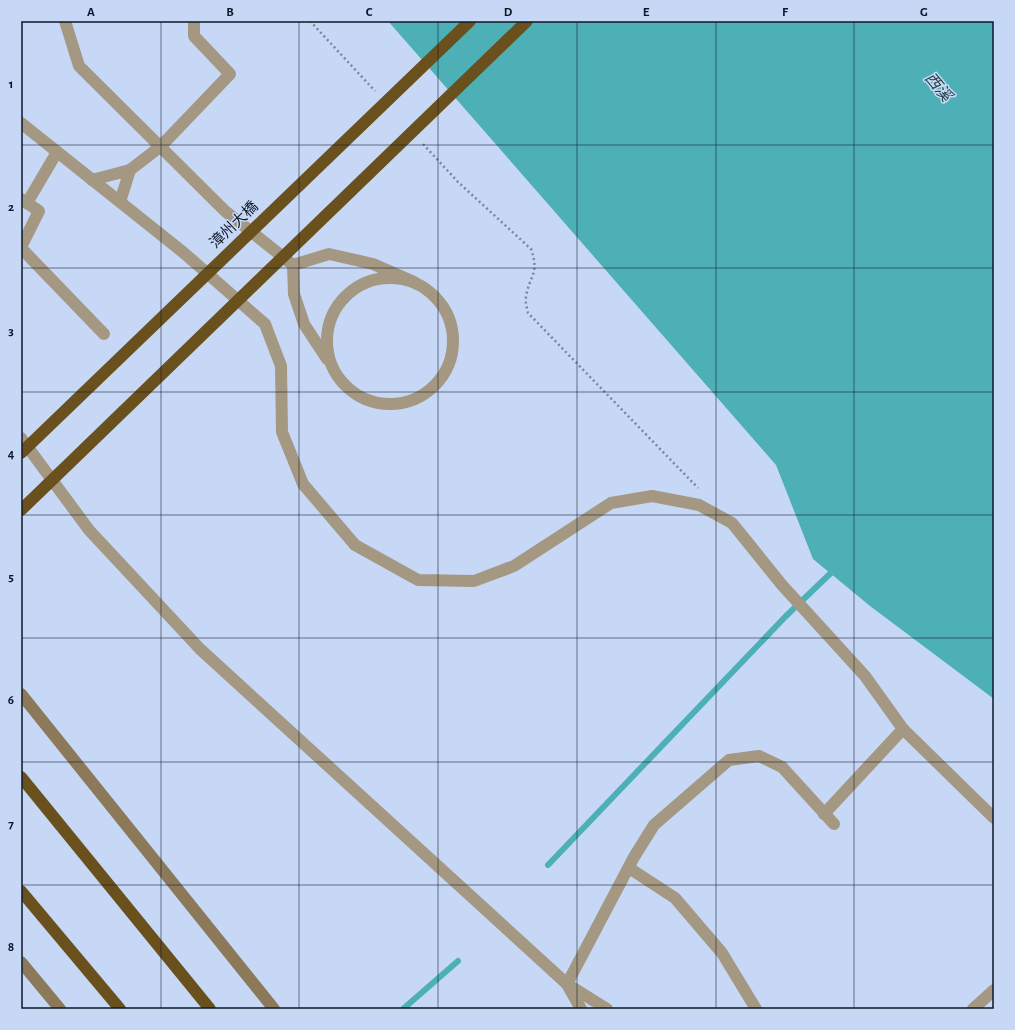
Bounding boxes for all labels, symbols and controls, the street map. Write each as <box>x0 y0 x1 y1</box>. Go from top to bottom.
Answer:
text: A <box>87 6 95 19</box>
text: B <box>226 6 234 19</box>
text: C <box>366 6 373 19</box>
text: D <box>504 6 513 19</box>
text: E <box>643 6 650 19</box>
text: F <box>782 6 789 19</box>
text: G <box>920 6 928 19</box>
water label: 西溪 <box>922 69 956 106</box>
text: 1 <box>9 78 13 91</box>
street label: 漳州大橋 <box>206 197 261 251</box>
text: 2 <box>8 201 14 214</box>
text: 3 <box>8 325 14 338</box>
text: 4 <box>8 448 15 461</box>
text: 5 <box>8 571 14 584</box>
text: 6 <box>8 694 14 707</box>
text: 7 <box>8 818 14 831</box>
text: 8 <box>8 941 14 954</box>

